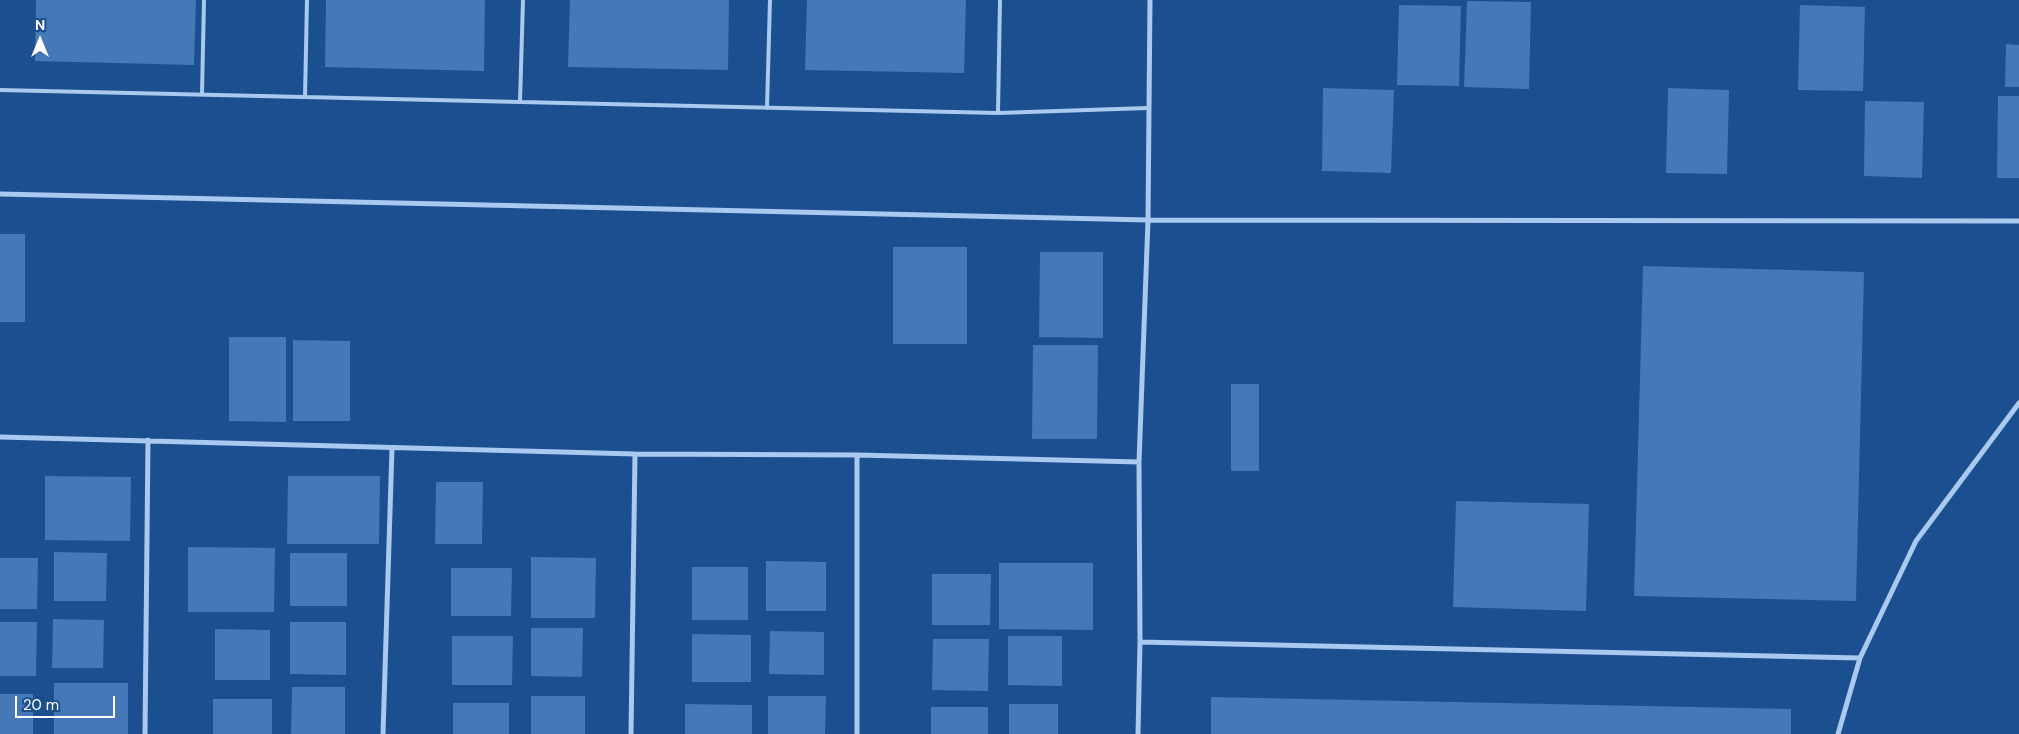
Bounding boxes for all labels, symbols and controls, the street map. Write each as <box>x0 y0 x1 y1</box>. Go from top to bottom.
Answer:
north arrow <box>15 15 65 65</box>
text: N <box>35 16 45 34</box>
scale bar <box>18 686 118 718</box>
text: 20 m <box>23 695 59 715</box>

